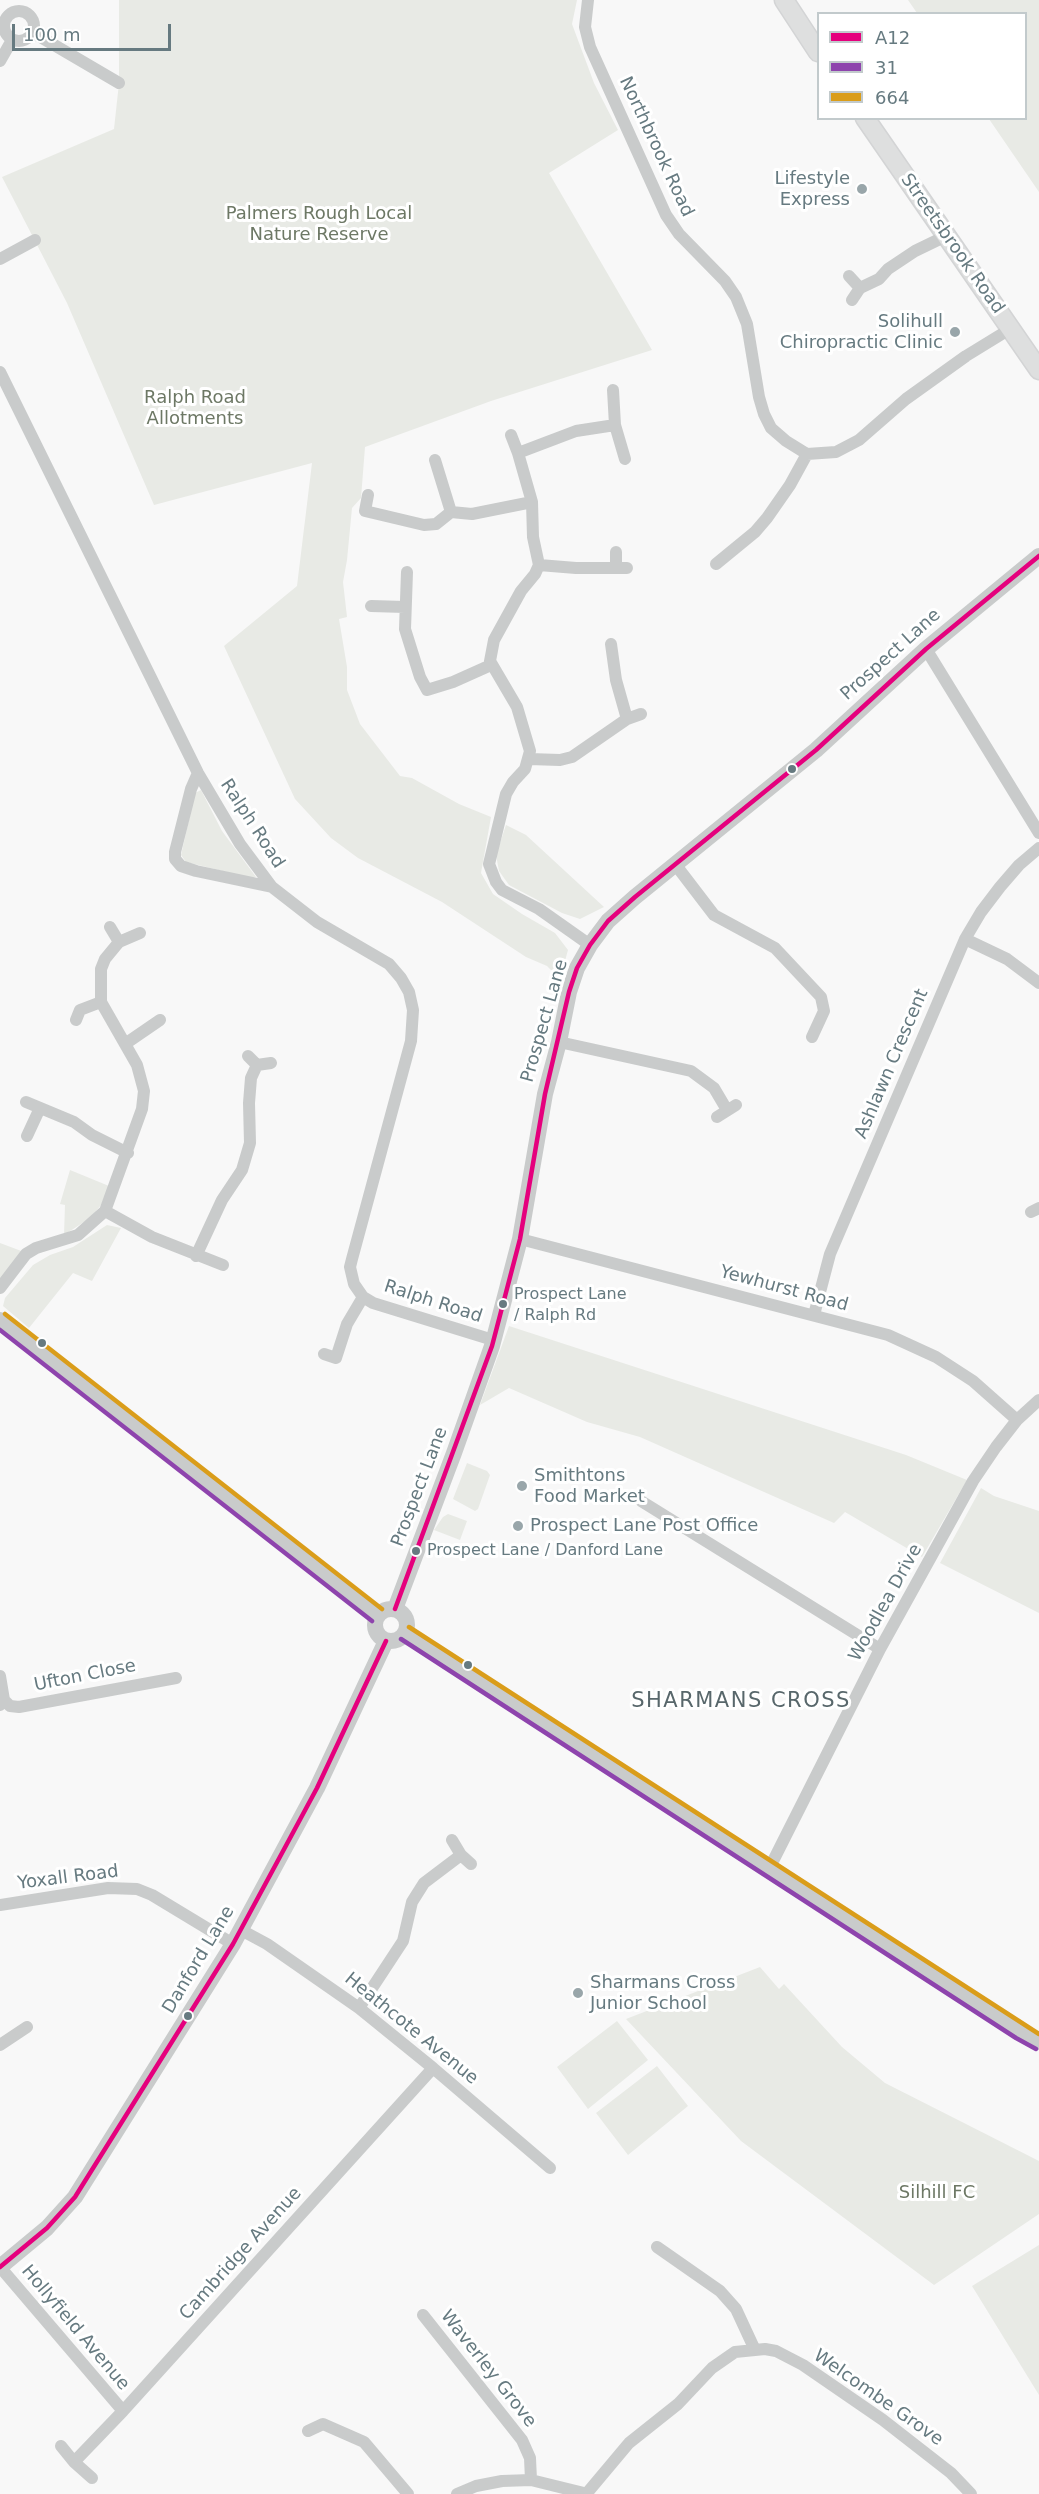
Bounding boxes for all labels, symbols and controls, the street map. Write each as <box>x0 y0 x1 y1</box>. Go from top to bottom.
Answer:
scale bar <box>15 12 174 50</box>
legend <box>817 12 1027 120</box>
text: 100 m <box>23 24 81 45</box>
text: A12 <box>875 27 910 48</box>
text: 31 <box>875 57 898 78</box>
street label: Northbrook Road <box>614 74 698 220</box>
text: 664 <box>875 87 909 108</box>
place label: Lifestyle Express <box>774 168 850 210</box>
street label: Streetsbrook Road <box>896 170 1008 318</box>
marker: Lifestyle Express <box>855 182 869 196</box>
park label: Palmers Rough Local Nature Reserve <box>226 203 412 246</box>
place label: Solihull Chiropractic Clinic <box>780 311 943 354</box>
marker: Solihull Chiropractic Clinic <box>948 325 962 339</box>
park label: Ralph Road Allotments <box>144 387 246 430</box>
street label: Prospect Lane <box>837 605 945 705</box>
unlabelled marker <box>786 763 798 775</box>
street label: Ralph Road <box>215 775 289 873</box>
street label: Prospect Lane <box>517 957 573 1085</box>
street label: Ashlawn Crescent <box>851 986 933 1142</box>
street label: Yewhurst Road <box>717 1261 851 1317</box>
street label: Ralph Road <box>381 1276 485 1328</box>
place label: Prospect Lane / Ralph Rd <box>514 1285 627 1323</box>
marker: Prospect Lane / Ralph Rd <box>497 1298 509 1310</box>
unlabelled marker <box>36 1337 48 1349</box>
street label: Prospect Lane <box>387 1424 453 1550</box>
place label: Smithtons Food Market <box>534 1465 645 1508</box>
marker: Smithtons Food Market <box>515 1479 529 1493</box>
place label: Prospect Lane Post Office <box>530 1515 758 1537</box>
marker: Prospect Lane Post Office <box>511 1519 525 1533</box>
street label: Woodlea Drive <box>845 1540 927 1666</box>
place label: Prospect Lane / Danford Lane <box>427 1541 663 1561</box>
marker: Prospect Lane / Danford Lane <box>410 1545 422 1557</box>
street label: Ufton Close <box>32 1656 138 1696</box>
unlabelled marker <box>462 1659 474 1671</box>
district label: SHARMANS CROSS <box>631 1689 851 1715</box>
street label: Yoxall Road <box>16 1861 120 1895</box>
street label: Danford Lane <box>158 1902 240 2018</box>
street label: Heathcote Avenue <box>340 1968 482 2090</box>
place label: Sharmans Cross Junior School <box>590 1972 735 2014</box>
marker: Sharmans Cross Junior School <box>571 1986 585 2000</box>
unlabelled marker <box>182 2010 194 2022</box>
park label: Silhill FC <box>899 2182 975 2204</box>
street label: Cambridge Avenue <box>176 2183 306 2325</box>
street label: Hollyfield Avenue <box>16 2261 134 2395</box>
street label: Waverley Grove <box>435 2306 541 2432</box>
street label: Welcombe Grove <box>809 2345 947 2451</box>

